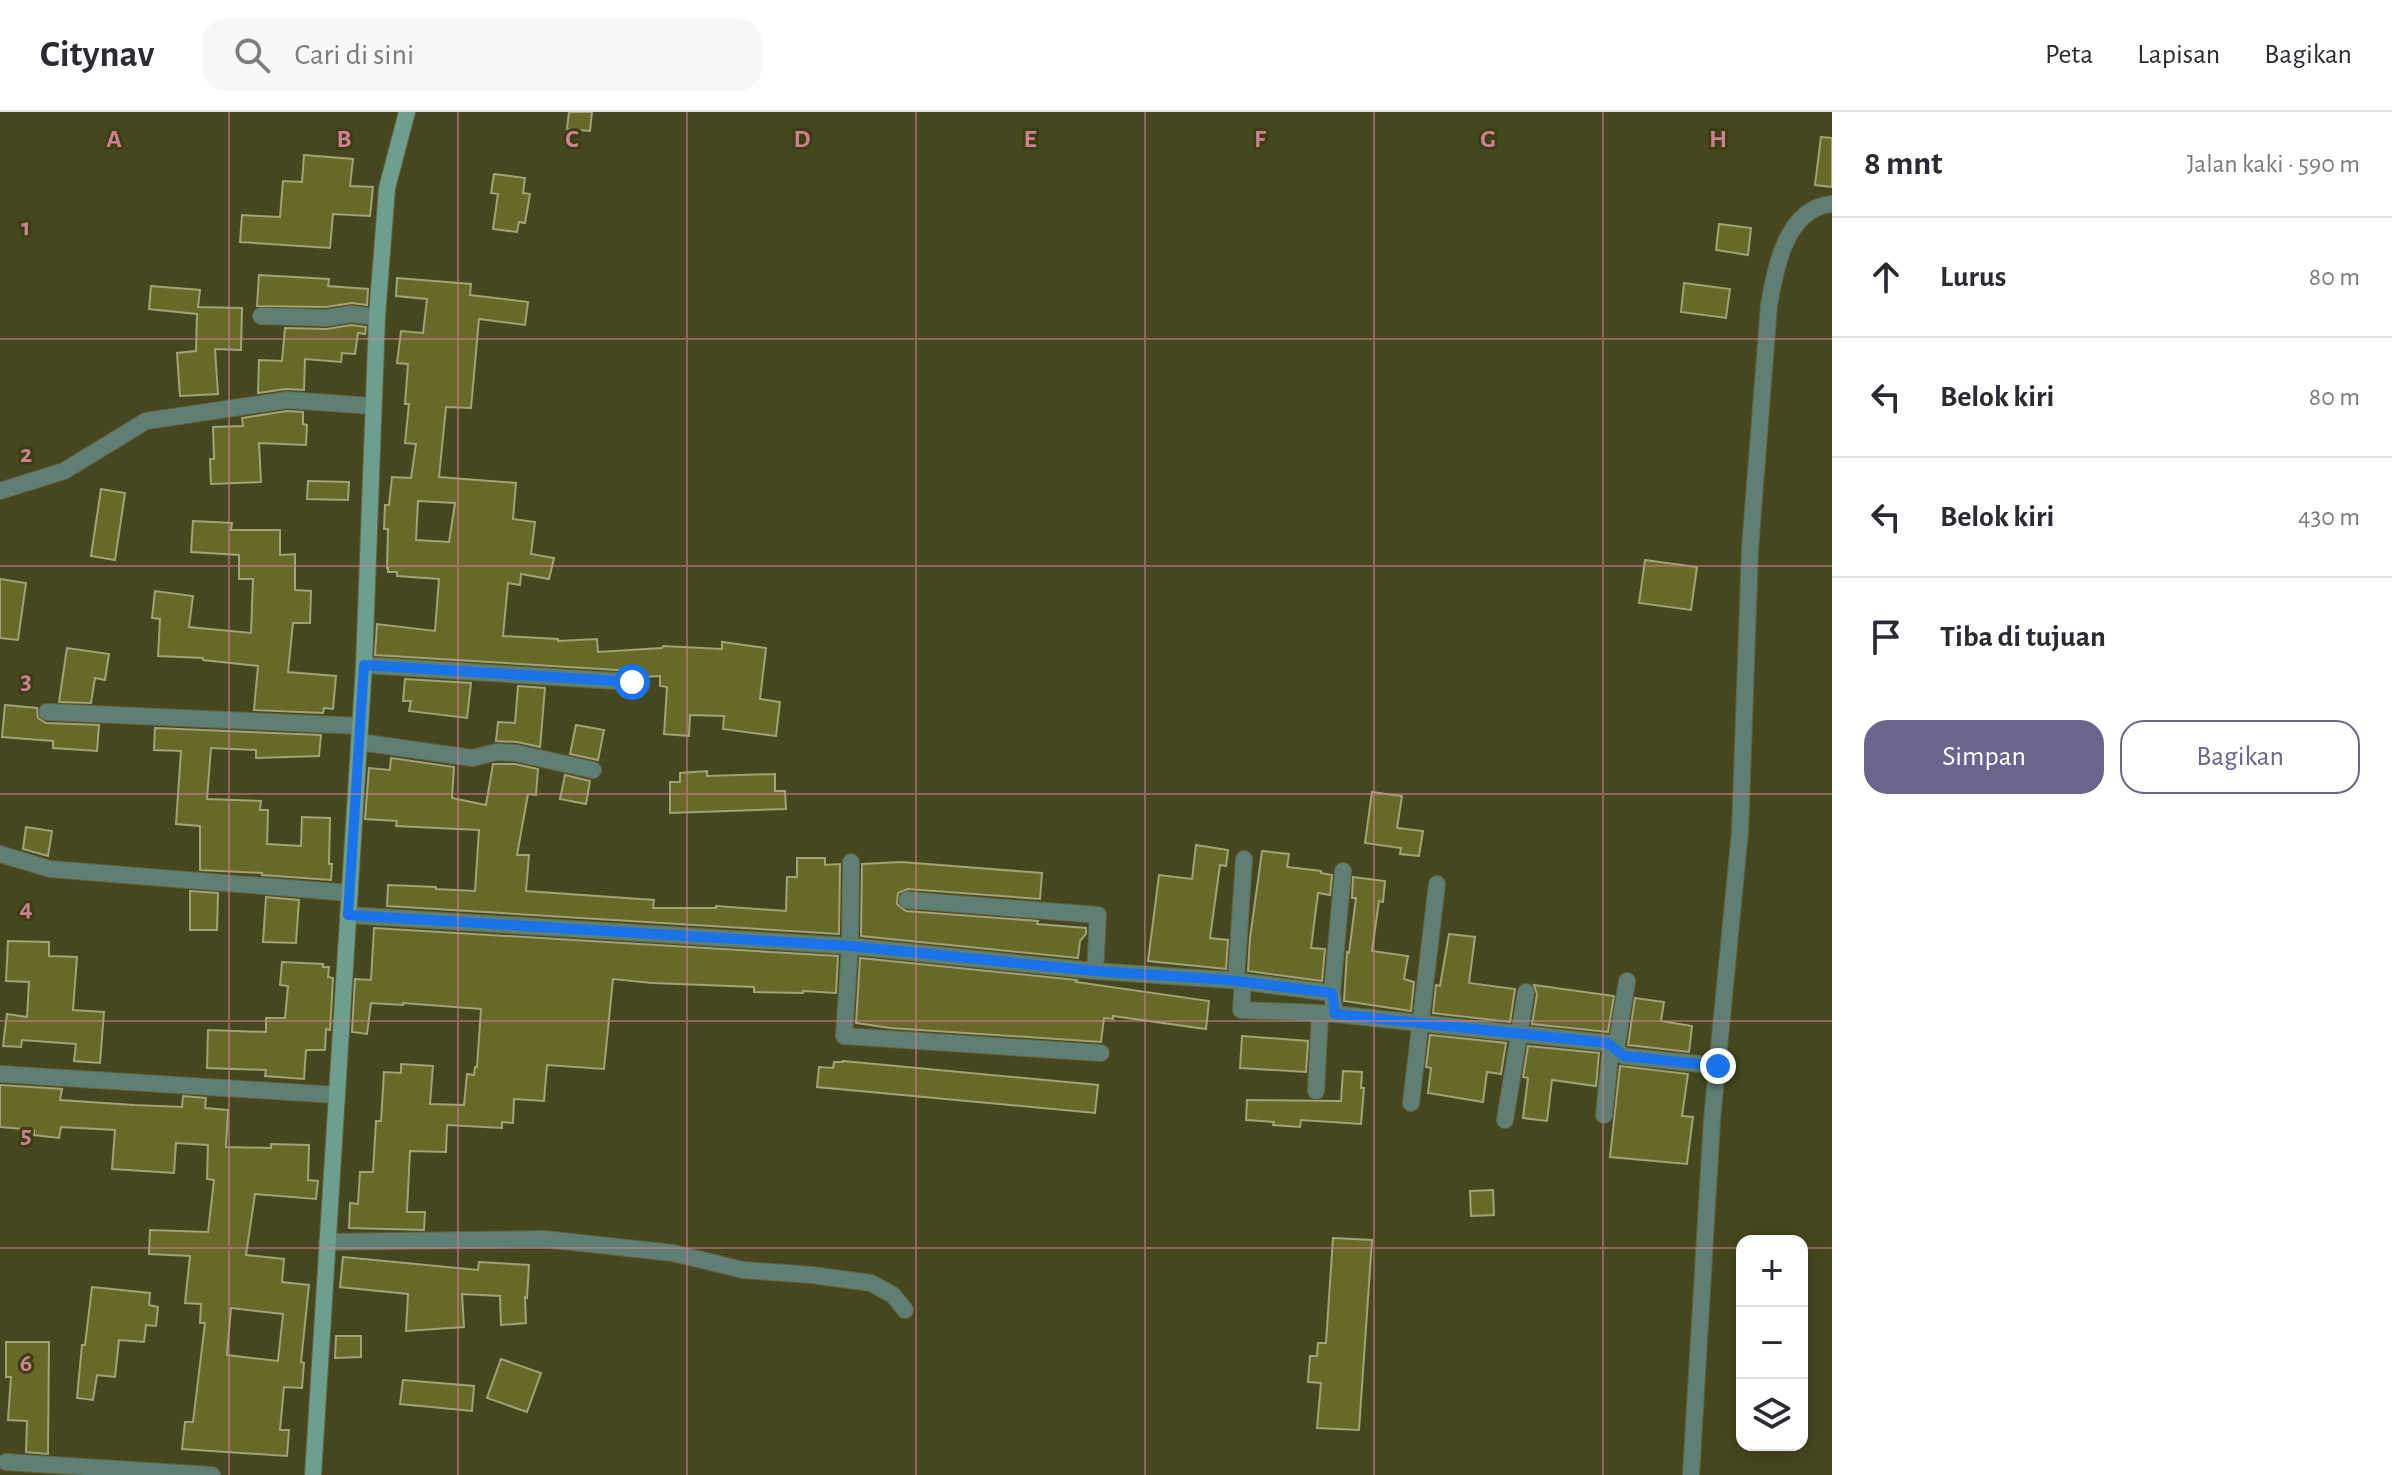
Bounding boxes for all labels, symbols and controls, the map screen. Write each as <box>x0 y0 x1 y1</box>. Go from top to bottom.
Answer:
search box <box>202 19 762 91</box>
icon: search <box>230 33 274 77</box>
text: Citynav <box>40 36 154 74</box>
text: Cari di sini <box>294 40 414 70</box>
text: Peta <box>2045 41 2093 69</box>
text: Lapisan <box>2137 41 2220 69</box>
text: Bagikan <box>2264 41 2352 69</box>
text: A <box>106 126 122 152</box>
text: B <box>336 126 352 152</box>
text: C <box>565 126 579 152</box>
text: D <box>793 126 811 152</box>
text: E <box>1023 126 1037 152</box>
text: F <box>1254 126 1267 152</box>
text: G <box>1480 126 1496 152</box>
text: H <box>1709 126 1727 152</box>
text: 8 mnt <box>1864 147 1943 181</box>
text: Jalan kaki · 590 m <box>2187 151 2360 177</box>
text: 1 <box>21 214 31 240</box>
icon: ahead <box>1864 255 1908 299</box>
text: Lurus <box>1940 262 2006 292</box>
text: 80 m <box>2309 264 2360 290</box>
icon: left <box>1864 375 1908 419</box>
text: Belok kiri <box>1940 382 2054 412</box>
text: 80 m <box>2309 384 2360 410</box>
text: 2 <box>20 441 32 467</box>
icon: left <box>1864 495 1908 539</box>
text: Belok kiri <box>1940 502 2054 532</box>
text: 430 m <box>2298 504 2360 530</box>
icon: arrive <box>1864 615 1908 659</box>
text: Tiba di tujuan <box>1940 622 2106 652</box>
route start <box>614 664 650 700</box>
text: 3 <box>20 668 32 694</box>
button: Simpan <box>1864 720 2104 794</box>
button: Bagikan <box>2120 720 2360 794</box>
text: 4 <box>19 895 33 921</box>
route end <box>1700 1048 1736 1084</box>
text: 5 <box>20 1122 32 1148</box>
map controls <box>1736 1235 1808 1451</box>
button: + <box>1736 1235 1808 1307</box>
button: − <box>1736 1307 1808 1379</box>
text: 6 <box>20 1350 32 1376</box>
button: layers <box>1736 1379 1808 1451</box>

